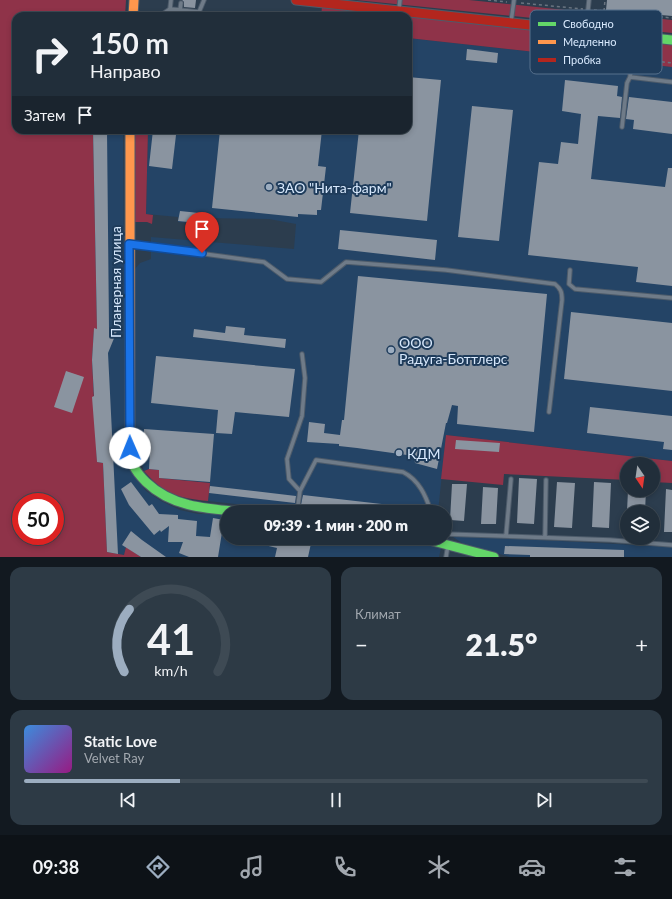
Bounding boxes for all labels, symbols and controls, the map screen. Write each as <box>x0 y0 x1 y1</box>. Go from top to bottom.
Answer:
legend <box>530 10 662 74</box>
text: Свободно <box>563 17 614 30</box>
text: 150 m <box>90 26 169 60</box>
icon: right <box>24 28 76 80</box>
text: Медленно <box>563 35 616 48</box>
text: Пробка <box>563 53 601 66</box>
text: Направо <box>90 60 161 82</box>
icon: arrive <box>74 104 96 126</box>
text: Затем <box>24 106 66 124</box>
place label: ЗАО "Нита-фарм" <box>277 179 392 196</box>
marker: ЗАО "Нита-фарм" <box>264 182 274 192</box>
pin <box>185 212 219 253</box>
icon: arrive <box>191 218 213 240</box>
street label: Планерная улица <box>107 226 124 338</box>
place label: ООО Радуга-Боттлерс <box>399 334 508 367</box>
marker: ООО Радуга-Боттлерс <box>386 345 396 355</box>
position arrow <box>109 427 151 469</box>
place label: КДМ <box>407 445 440 462</box>
marker: КДМ <box>394 448 404 458</box>
north arrow <box>620 457 660 497</box>
map controls <box>620 457 660 545</box>
speed limit sign: 50 <box>12 493 64 545</box>
button: layers <box>620 505 660 545</box>
text: 09:39 · 1 мин · 200 m <box>264 516 408 534</box>
text: Климат <box>355 606 401 622</box>
text: 41 <box>146 613 195 663</box>
text: 21.5° <box>466 626 537 662</box>
text: − <box>355 631 368 658</box>
text: + <box>635 631 648 658</box>
text: km/h <box>154 661 187 678</box>
text: Static Love <box>84 732 157 750</box>
text: Velvet Ray <box>84 750 144 766</box>
icon: previous <box>117 789 139 811</box>
icon: pause <box>325 789 347 811</box>
icon: next <box>533 789 555 811</box>
icon: directions <box>144 853 172 881</box>
icon: music <box>238 853 266 881</box>
icon: phone <box>331 853 359 881</box>
icon: climate <box>425 853 453 881</box>
icon: car <box>518 853 546 881</box>
icon: filters <box>611 853 639 881</box>
text: 09:38 <box>33 856 79 878</box>

